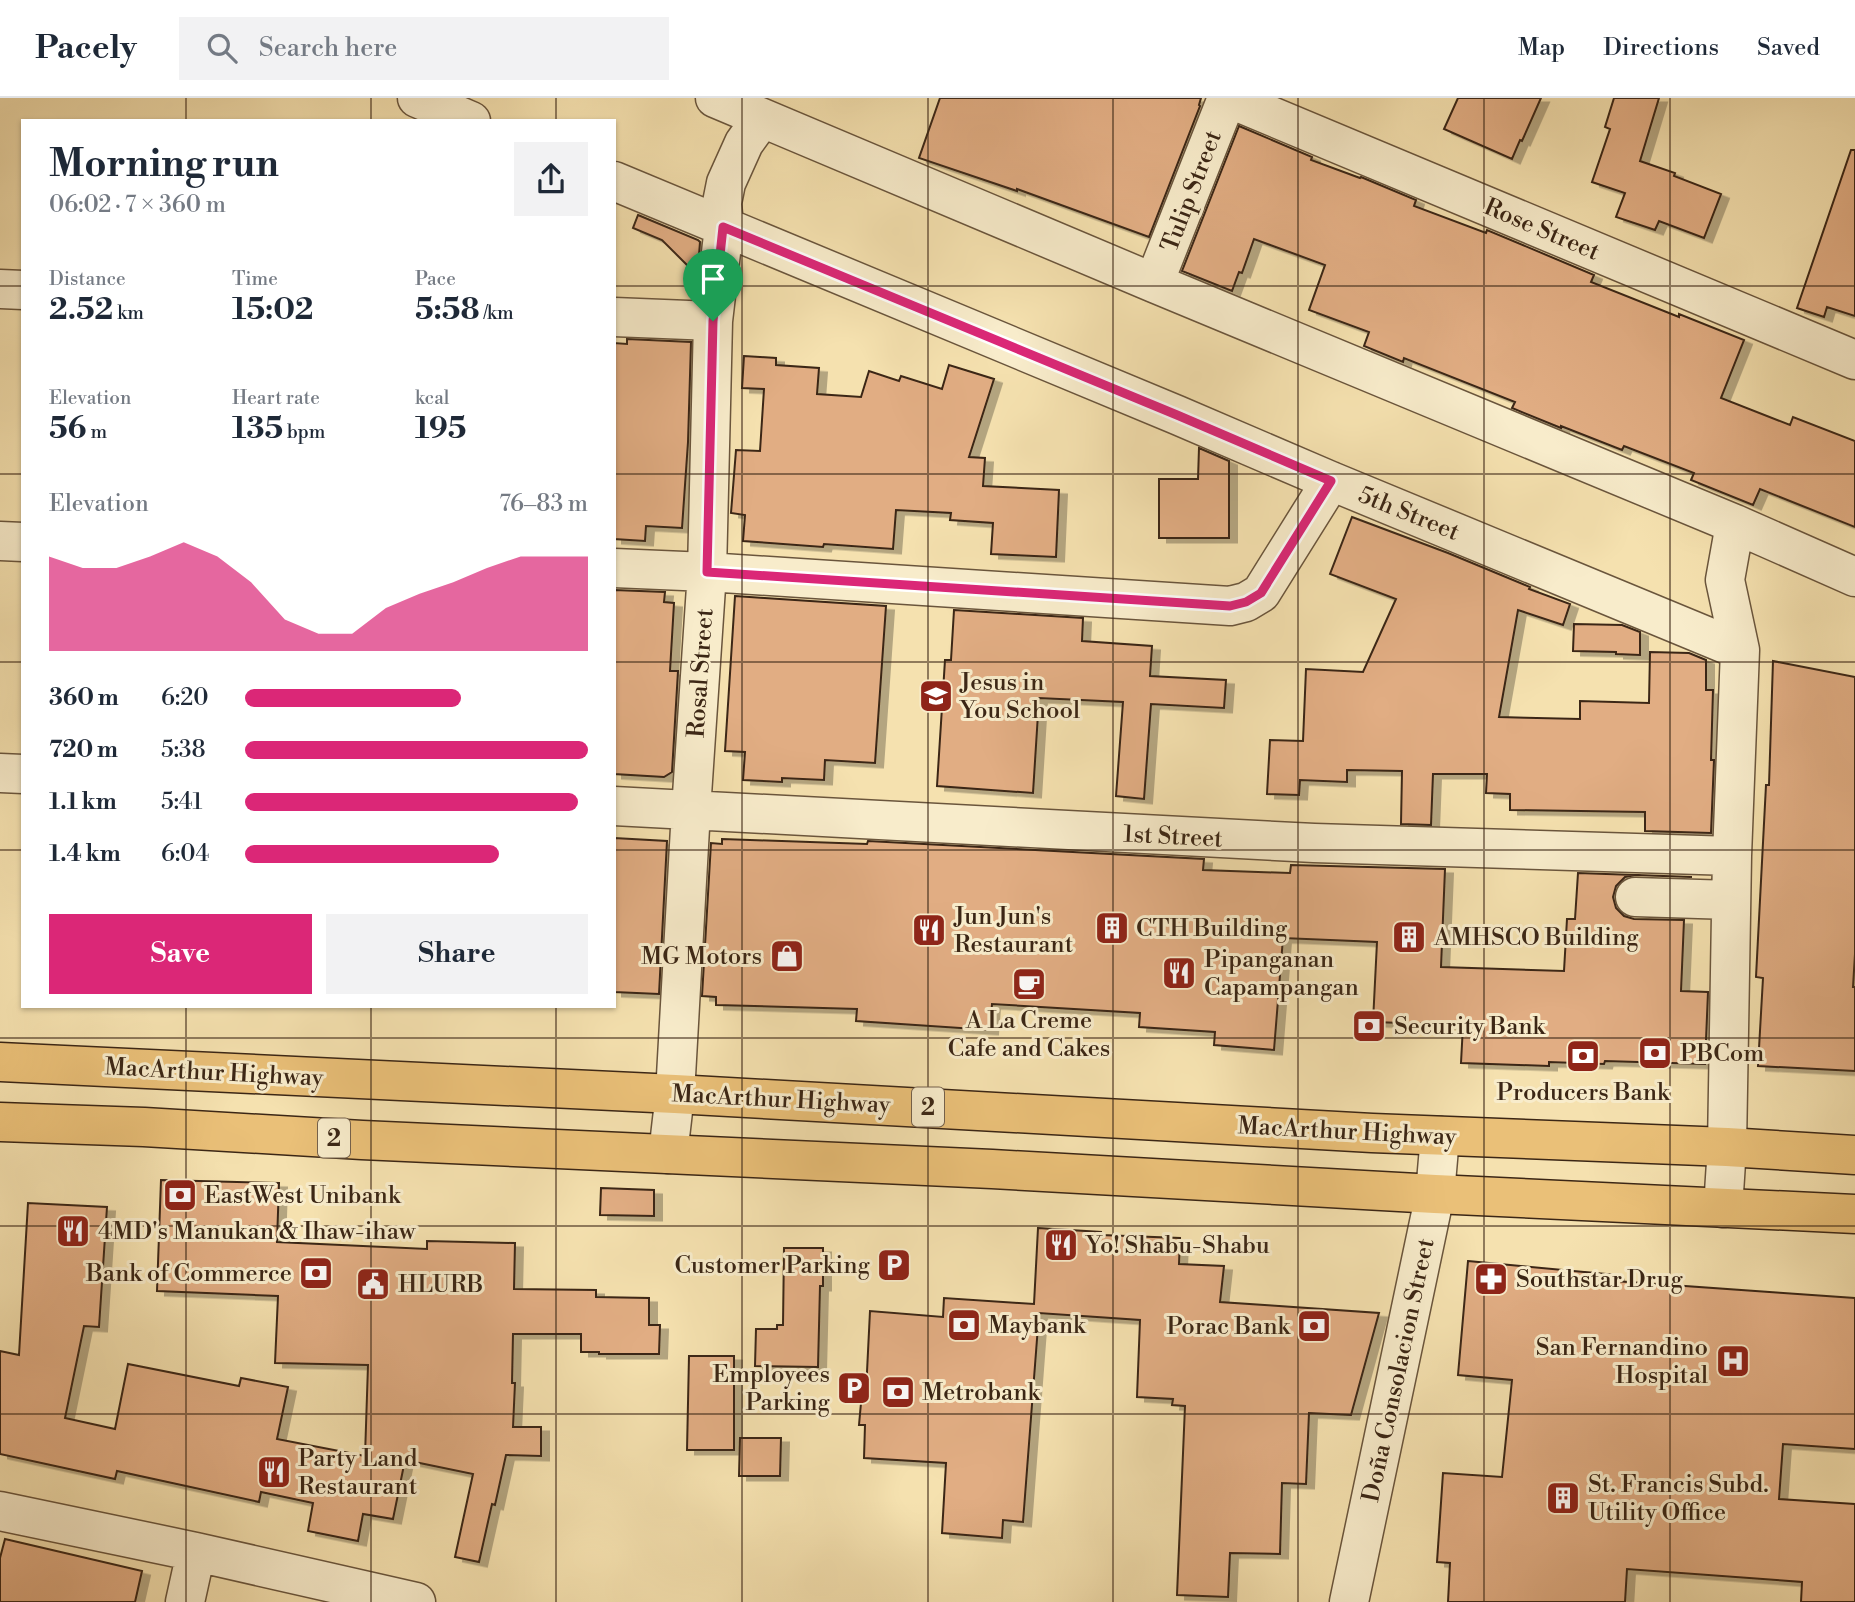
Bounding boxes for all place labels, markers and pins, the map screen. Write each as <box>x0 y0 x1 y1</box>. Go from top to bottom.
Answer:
pin <box>683 249 743 321</box>
place label: Jesus in You School <box>958 668 1080 726</box>
school or university icon: Jesus in You School <box>917 677 955 715</box>
place label: Jun Jun's Restaurant <box>953 902 1074 960</box>
building icon: CTH Building <box>1093 909 1131 947</box>
restaurant icon: Jun Jun's Restaurant <box>910 911 948 949</box>
place label: CTH Building <box>1136 914 1288 944</box>
building icon: AMHSCO Building <box>1390 918 1428 956</box>
place label: AMHSCO Building <box>1433 923 1639 953</box>
shop icon: MG Motors <box>768 937 806 975</box>
place label: MG Motors <box>641 942 762 972</box>
place label: Pipanganan Capampangan <box>1204 945 1359 1003</box>
restaurant icon: Pipanganan Capampangan <box>1160 954 1198 992</box>
cafe icon: A La Creme Cafe and Cakes <box>1010 965 1048 1003</box>
place label: A La Creme Cafe and Cakes <box>948 1006 1110 1064</box>
bank icon: Security Bank <box>1350 1007 1388 1045</box>
place label: Security Bank <box>1394 1012 1547 1042</box>
bank icon: PBCom <box>1636 1034 1674 1072</box>
bank icon: Producers Bank <box>1564 1037 1602 1075</box>
place label: PBCom <box>1680 1039 1764 1069</box>
place label: Producers Bank <box>1496 1078 1671 1108</box>
bank icon: EastWest Unibank <box>161 1176 199 1214</box>
place label: EastWest Unibank <box>204 1181 402 1211</box>
restaurant icon: 4MD's Manukan & Ihaw-ihaw <box>54 1212 92 1250</box>
place label: 4MD's Manukan & Ihaw-ihaw <box>98 1217 417 1247</box>
restaurant icon: Yo! Shabu-Shabu <box>1042 1226 1080 1264</box>
place label: Yo! Shabu-Shabu <box>1084 1231 1270 1261</box>
parking icon: Customer Parking <box>875 1246 913 1284</box>
place label: Customer Parking <box>674 1251 871 1281</box>
bank icon: Bank of Commerce <box>297 1254 335 1292</box>
place label: Bank of Commerce <box>85 1259 292 1289</box>
pharmacy icon: Southstar Drug <box>1472 1260 1510 1298</box>
public building icon: HLURB <box>354 1265 392 1303</box>
place label: Southstar Drug <box>1516 1265 1683 1295</box>
place label: HLURB <box>398 1270 484 1300</box>
bank icon: Maybank <box>945 1306 983 1344</box>
bank icon: Porac Bank <box>1295 1307 1333 1345</box>
place label: Maybank <box>988 1311 1087 1341</box>
place label: Porac Bank <box>1166 1312 1291 1342</box>
place label: San Fernandino Hospital <box>1536 1333 1708 1391</box>
hospital icon: San Fernandino Hospital <box>1714 1342 1752 1380</box>
place label: Employees Parking <box>712 1360 831 1418</box>
parking icon: Employees Parking <box>835 1369 873 1407</box>
bank icon: Metrobank <box>879 1373 917 1411</box>
place label: Metrobank <box>922 1378 1042 1408</box>
place label: Party Land Restaurant <box>298 1444 418 1502</box>
restaurant icon: Party Land Restaurant <box>255 1453 293 1491</box>
place label: St. Francis Subd. Utility Office <box>1588 1470 1769 1528</box>
building icon: St. Francis Subd. Utility Office <box>1544 1479 1582 1517</box>

